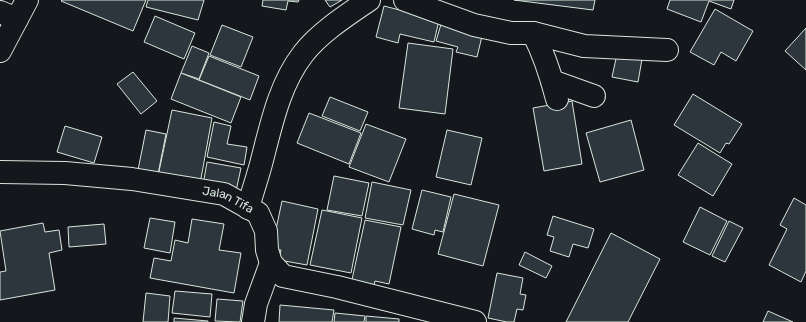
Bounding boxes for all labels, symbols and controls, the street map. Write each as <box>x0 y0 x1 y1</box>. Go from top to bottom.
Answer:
street label: Jalan Tifa <box>201 184 256 216</box>

